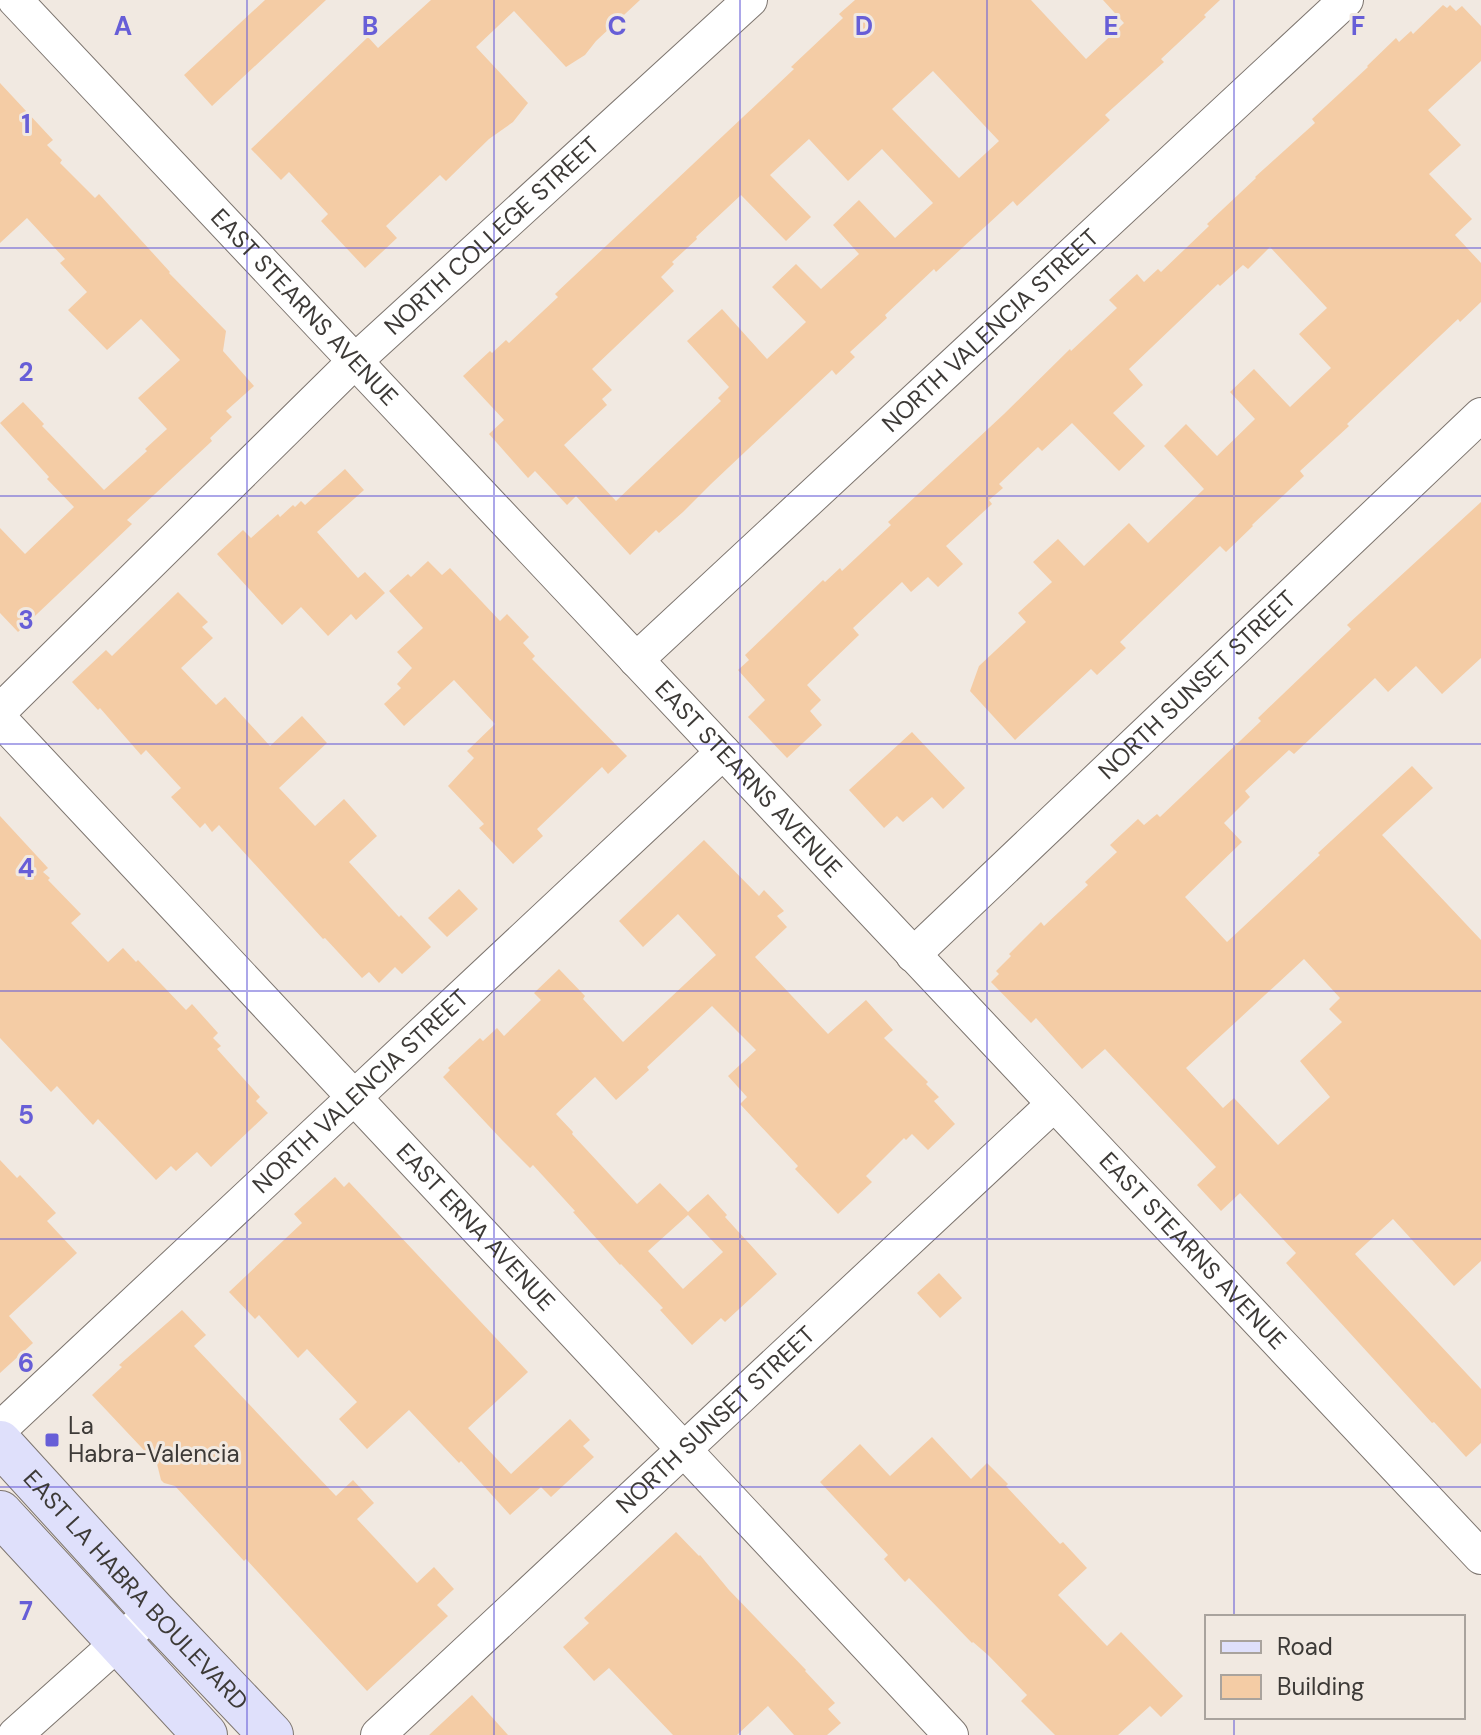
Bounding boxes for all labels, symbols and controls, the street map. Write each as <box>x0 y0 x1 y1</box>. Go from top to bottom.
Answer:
text: A <box>114 9 132 43</box>
text: B <box>362 9 378 43</box>
text: C <box>607 9 627 43</box>
text: D <box>855 9 873 43</box>
text: E <box>1103 9 1119 43</box>
text: F <box>1351 9 1365 43</box>
text: 1 <box>21 107 31 141</box>
street label: NORTH COLLEGE STREET <box>378 130 605 342</box>
street label: EAST STEARNS AVENUE <box>204 202 405 412</box>
street label: NORTH VALENCIA STREET <box>875 222 1105 439</box>
text: 2 <box>18 355 34 389</box>
street label: NORTH SUNSET STREET <box>1091 583 1302 786</box>
text: 3 <box>18 603 34 637</box>
street label: EAST STEARNS AVENUE <box>649 674 849 884</box>
text: 4 <box>18 851 34 885</box>
street label: NORTH VALENCIA STREET <box>246 982 475 1200</box>
text: 5 <box>18 1098 34 1132</box>
street label: EAST ERNA AVENUE <box>390 1136 562 1317</box>
street label: EAST STEARNS AVENUE <box>1093 1145 1293 1356</box>
street label: NORTH SUNSET STREET <box>609 1319 821 1520</box>
text: 6 <box>18 1346 34 1380</box>
place label: La Habra-Valencia <box>68 1410 239 1469</box>
marker: La Habra-Valencia <box>43 1431 61 1449</box>
street label: EAST LA HABRA BOULEVARD <box>17 1463 255 1716</box>
text: 7 <box>19 1594 33 1628</box>
legend <box>1205 1615 1465 1719</box>
text: Road <box>1277 1631 1333 1662</box>
text: Building <box>1277 1671 1364 1702</box>

